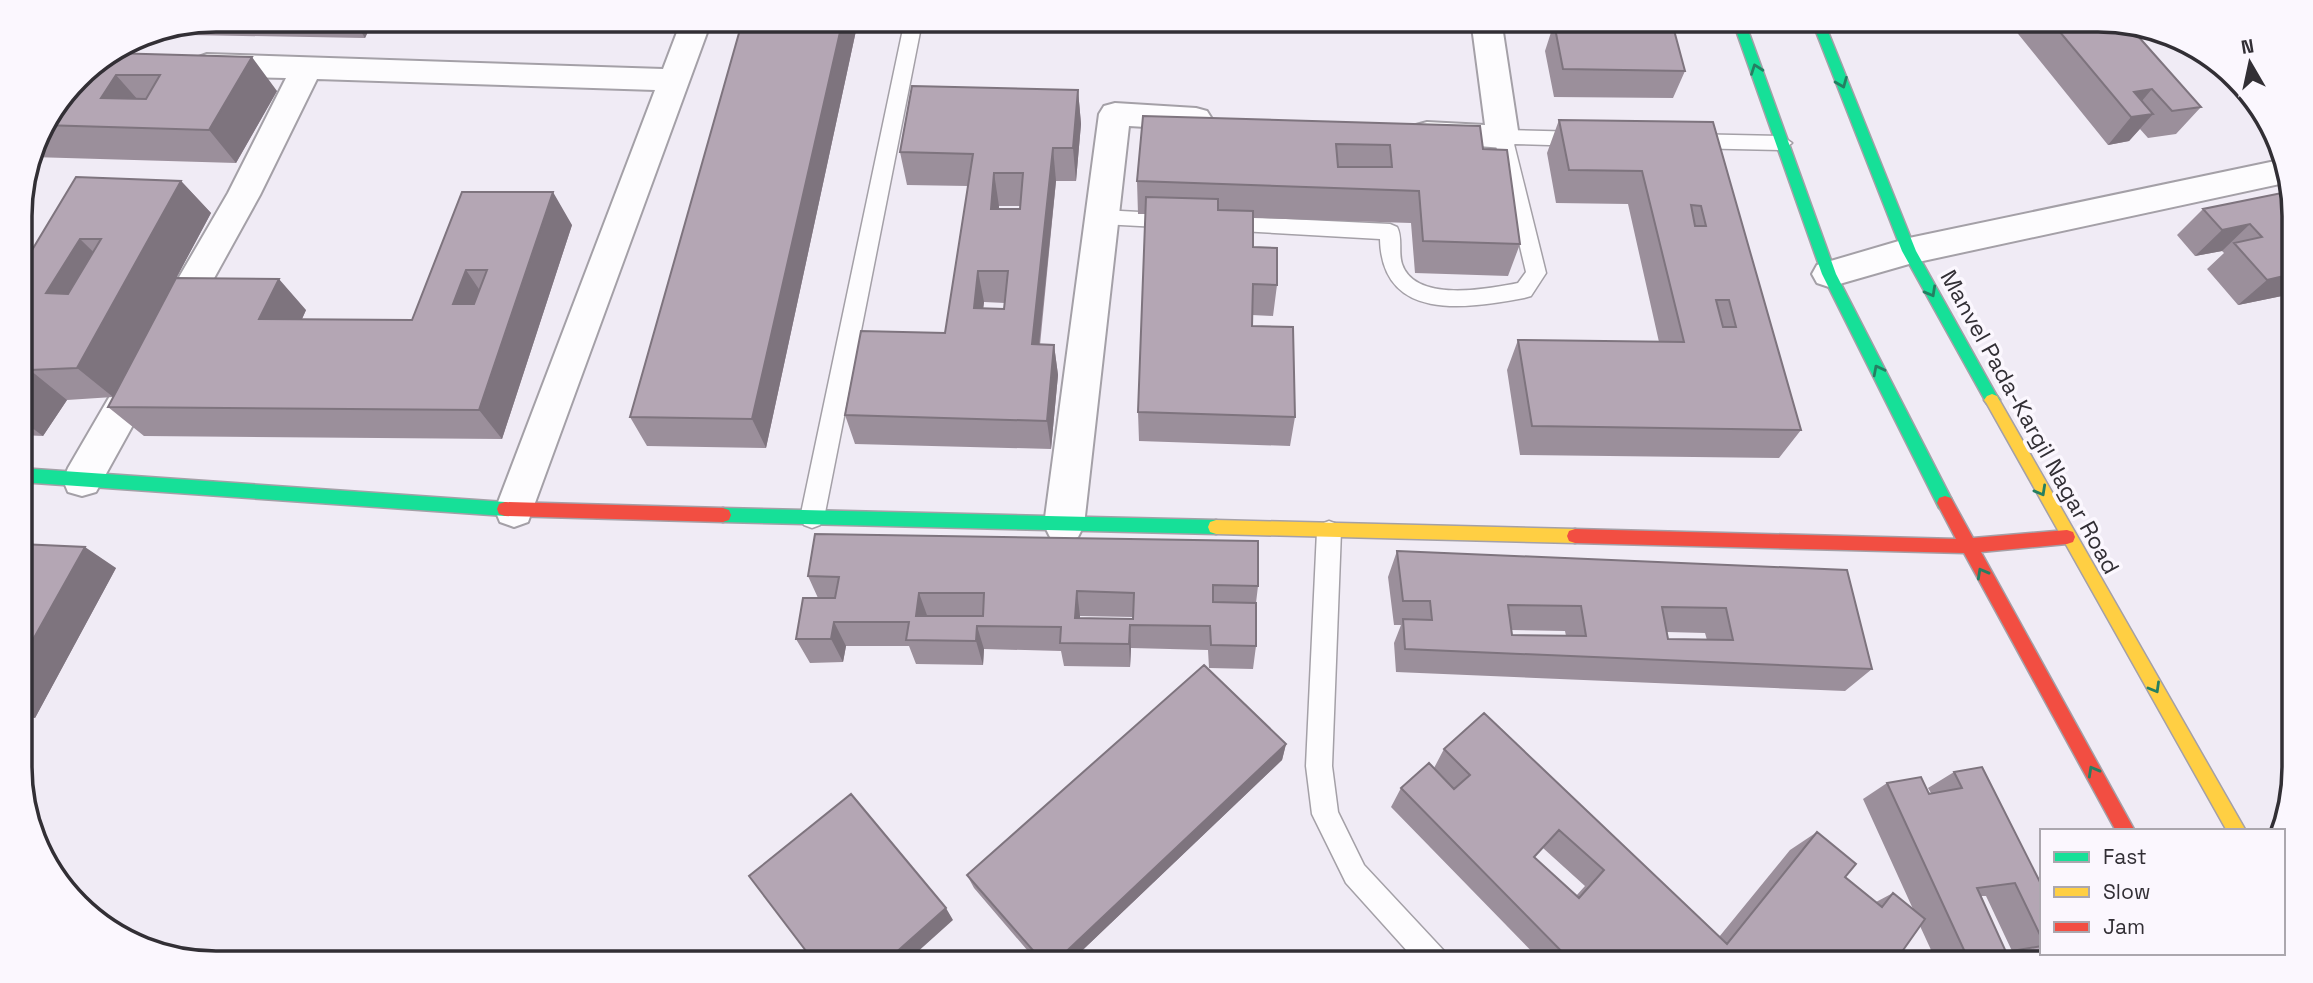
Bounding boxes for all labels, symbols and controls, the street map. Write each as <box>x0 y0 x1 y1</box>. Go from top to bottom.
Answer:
north arrow <box>2215 28 2285 98</box>
text: N <box>2239 33 2256 60</box>
one-way arrow <box>1750 64 1764 76</box>
one-way arrow <box>1834 76 1848 88</box>
street label: Manvel Pada-Kargil Nagar Road <box>1934 265 2126 579</box>
one-way arrow <box>1923 284 1937 297</box>
one-way arrow <box>1872 365 1886 378</box>
one-way arrow <box>2033 484 2047 496</box>
one-way arrow <box>1977 567 1990 580</box>
one-way arrow <box>2146 681 2159 694</box>
one-way arrow <box>2088 766 2101 778</box>
legend <box>2040 829 2285 955</box>
text: Fast <box>2103 843 2147 870</box>
text: Slow <box>2103 878 2151 905</box>
text: Jam <box>2103 913 2145 940</box>

